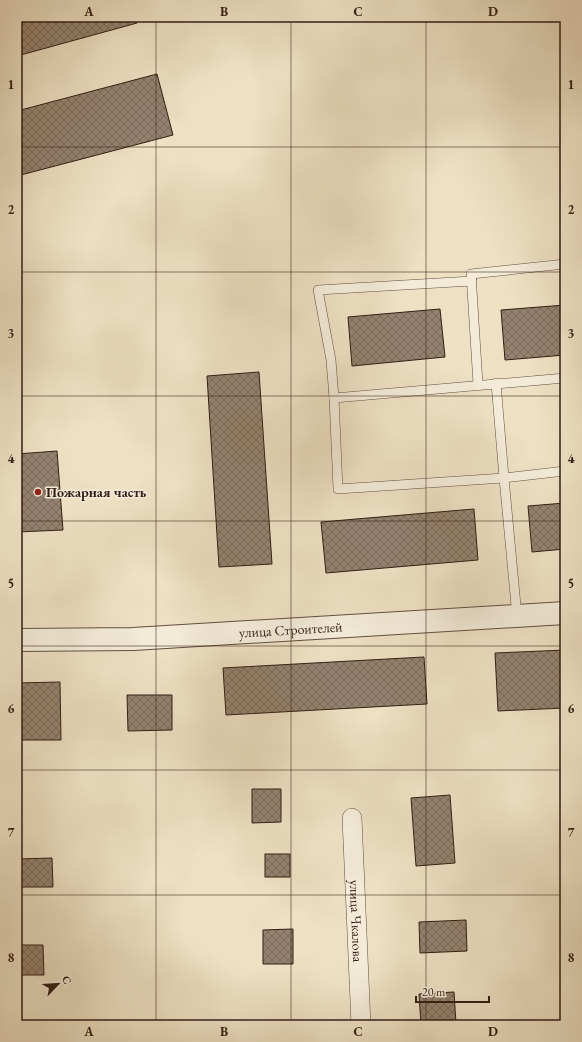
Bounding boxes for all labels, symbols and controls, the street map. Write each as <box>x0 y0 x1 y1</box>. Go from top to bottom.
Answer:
text: A <box>83 3 94 20</box>
text: B <box>220 3 228 20</box>
text: C <box>353 3 363 20</box>
text: D <box>488 3 498 20</box>
text: 1 <box>8 76 15 93</box>
text: 1 <box>568 76 575 93</box>
text: 2 <box>8 201 15 218</box>
text: 2 <box>568 201 575 218</box>
text: 3 <box>8 325 15 342</box>
text: 3 <box>568 325 575 342</box>
text: 4 <box>8 450 15 467</box>
text: 4 <box>568 450 575 467</box>
place label: Пожарная часть <box>46 483 147 501</box>
marker: Пожарная часть <box>33 487 43 497</box>
text: 5 <box>8 575 14 592</box>
text: 5 <box>568 575 574 592</box>
street label: улица Строителей <box>238 617 344 642</box>
text: 6 <box>8 700 15 717</box>
text: 6 <box>568 700 575 717</box>
text: 7 <box>8 824 15 841</box>
text: 7 <box>568 824 575 841</box>
street label: улица Чкалова <box>346 879 367 963</box>
text: 8 <box>8 949 15 966</box>
text: 8 <box>568 949 575 966</box>
north arrow <box>38 964 78 1004</box>
text: С <box>59 973 75 986</box>
scale bar <box>416 978 489 1004</box>
text: 20 m <box>422 984 446 1000</box>
text: A <box>83 1023 94 1040</box>
text: B <box>220 1023 228 1040</box>
text: C <box>353 1023 363 1040</box>
text: D <box>488 1023 498 1040</box>

